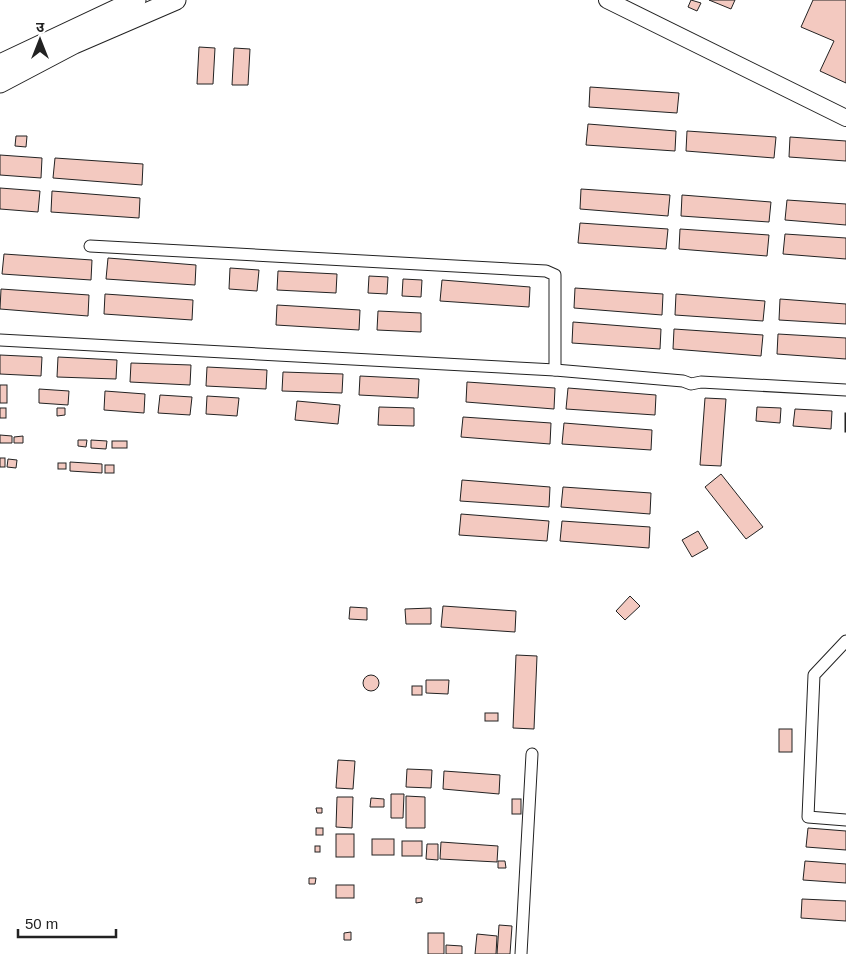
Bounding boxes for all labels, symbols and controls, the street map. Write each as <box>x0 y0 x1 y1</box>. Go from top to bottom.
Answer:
north arrow <box>15 15 65 65</box>
text: उ <box>36 19 45 35</box>
scale bar <box>18 906 115 938</box>
text: 50 m <box>25 915 58 932</box>

